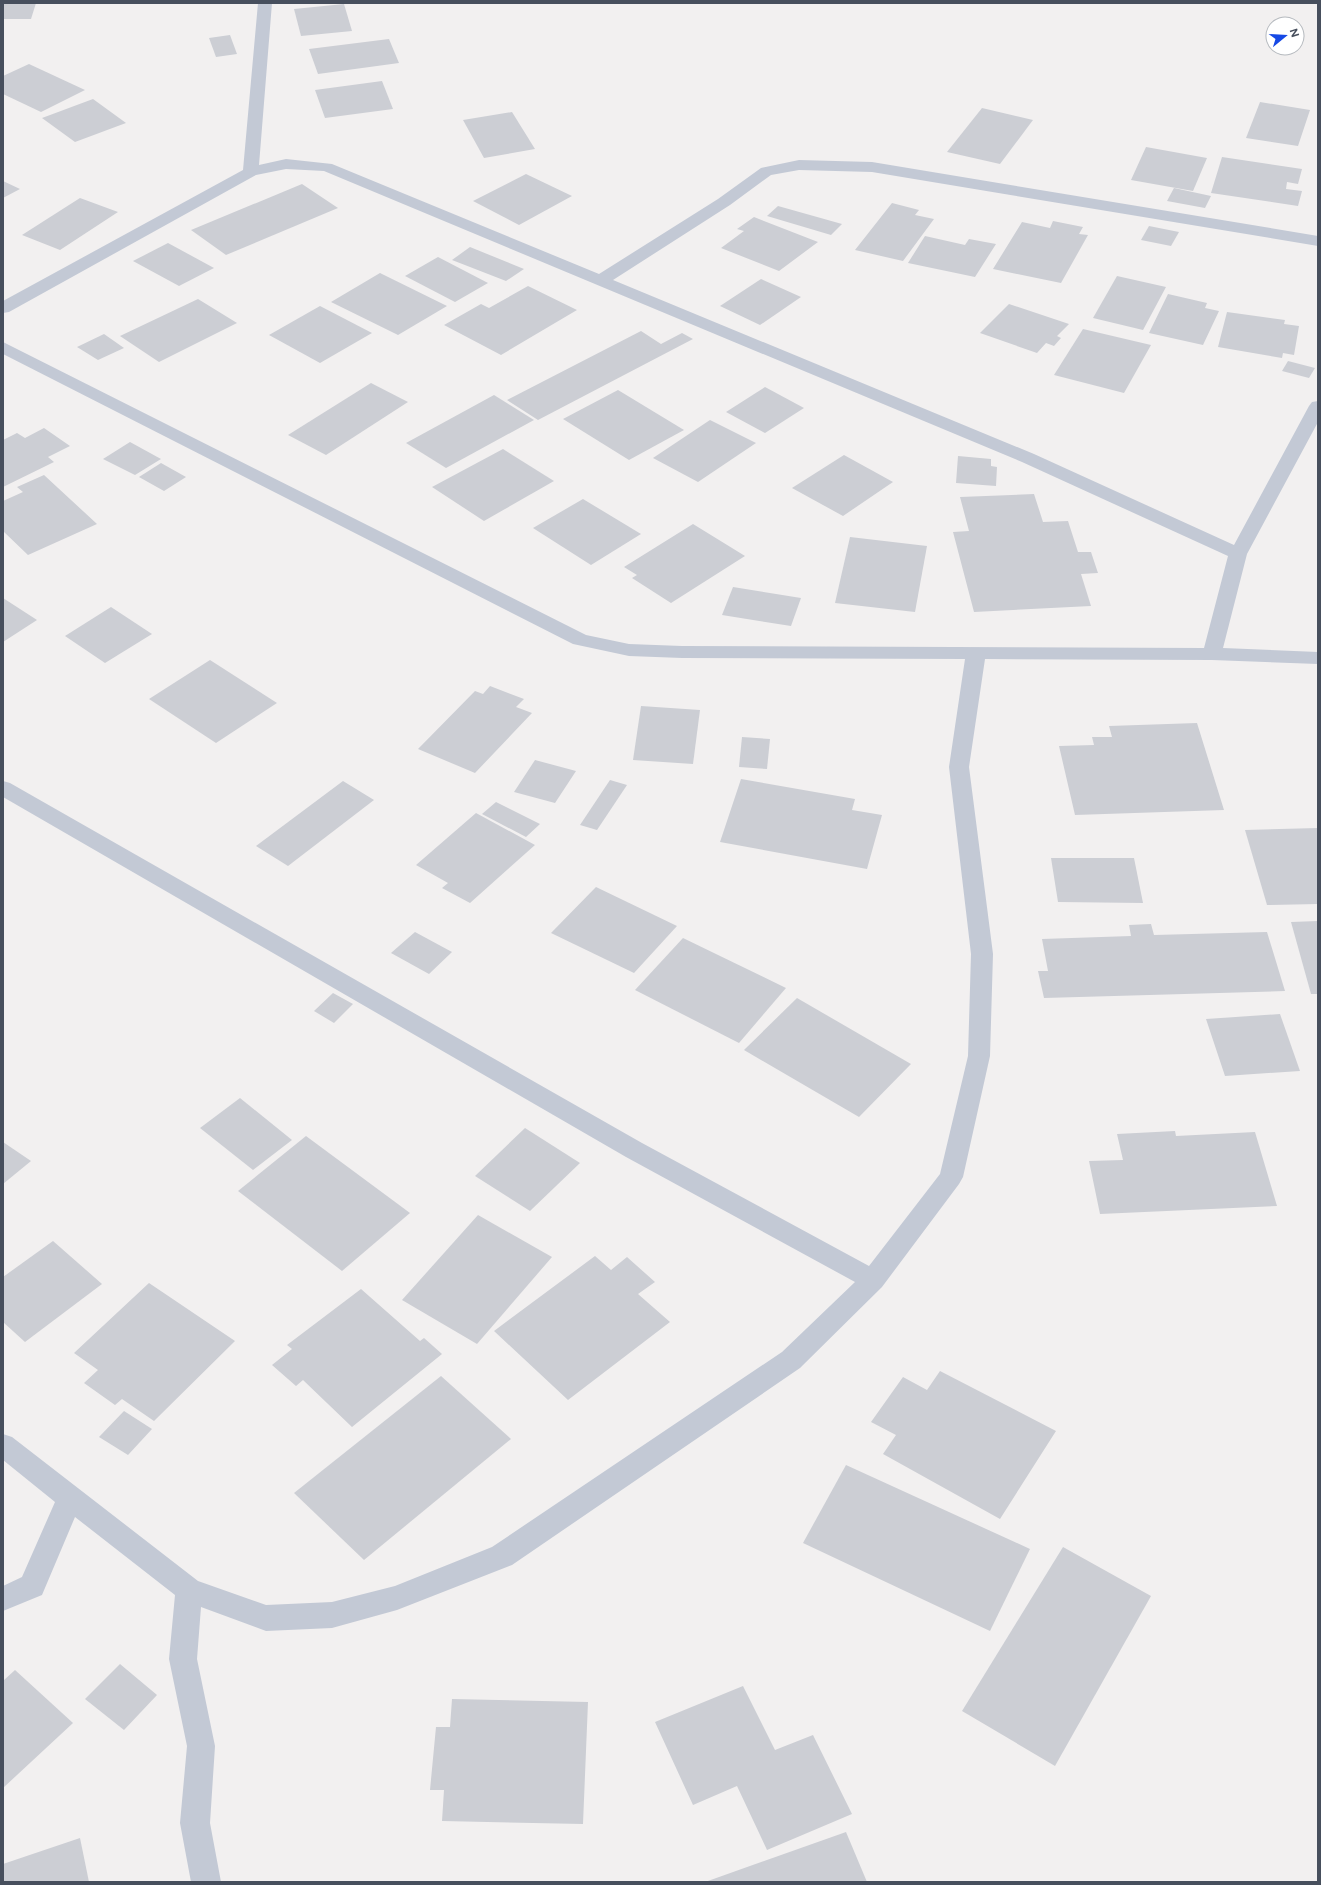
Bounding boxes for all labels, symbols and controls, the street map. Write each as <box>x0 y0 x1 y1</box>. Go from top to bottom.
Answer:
north arrow <box>1265 16 1305 56</box>
text: N <box>1287 27 1302 39</box>

